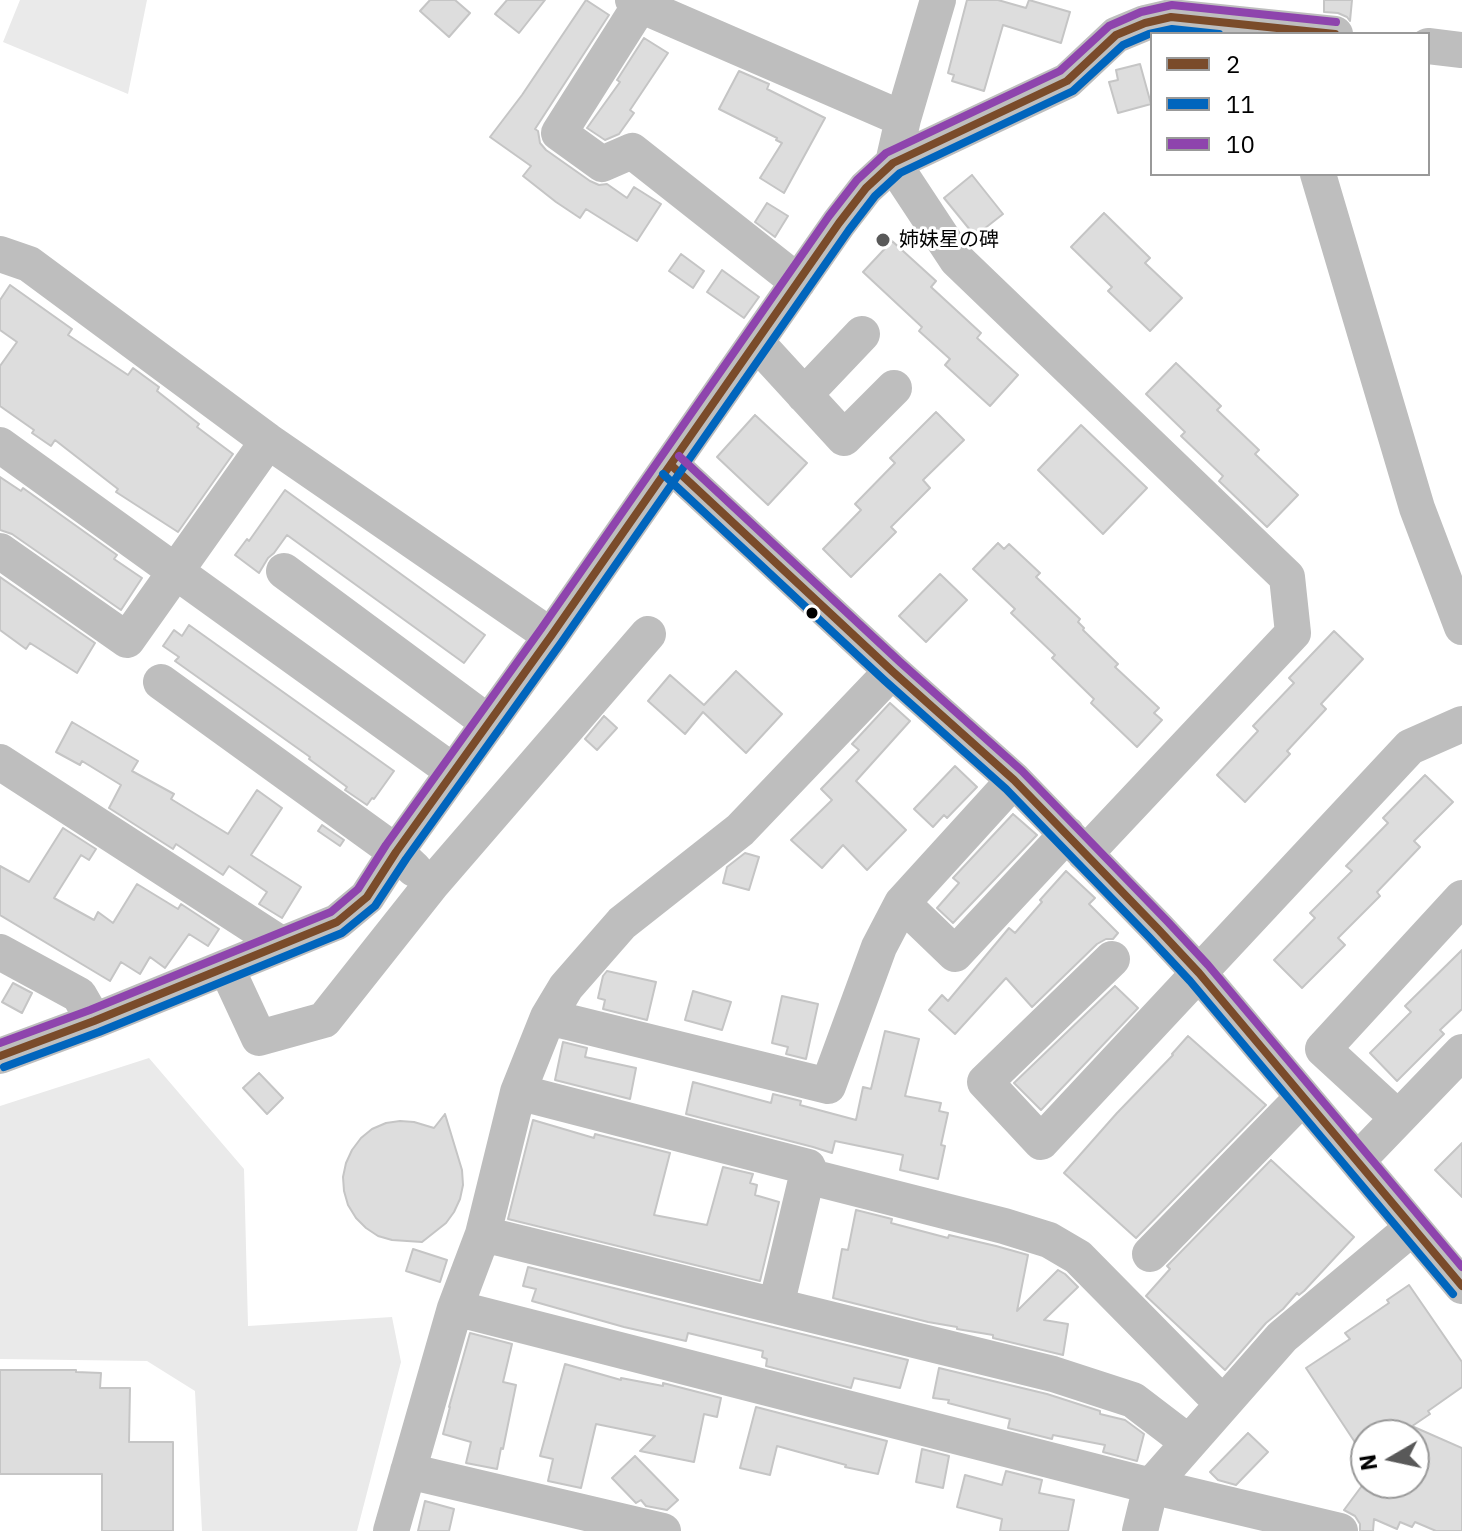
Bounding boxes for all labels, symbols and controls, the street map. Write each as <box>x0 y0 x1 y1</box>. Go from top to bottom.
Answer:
legend <box>1150 32 1430 176</box>
text: 2 <box>1226 48 1240 80</box>
text: 11 <box>1226 88 1255 120</box>
text: 10 <box>1226 128 1255 160</box>
place label: 姉妹星の碑 <box>899 228 999 252</box>
marker: 姉妹星の碑 <box>874 231 892 249</box>
unlabelled marker <box>804 605 820 621</box>
north arrow <box>1350 1419 1430 1499</box>
text: N <box>1352 1452 1383 1473</box>

